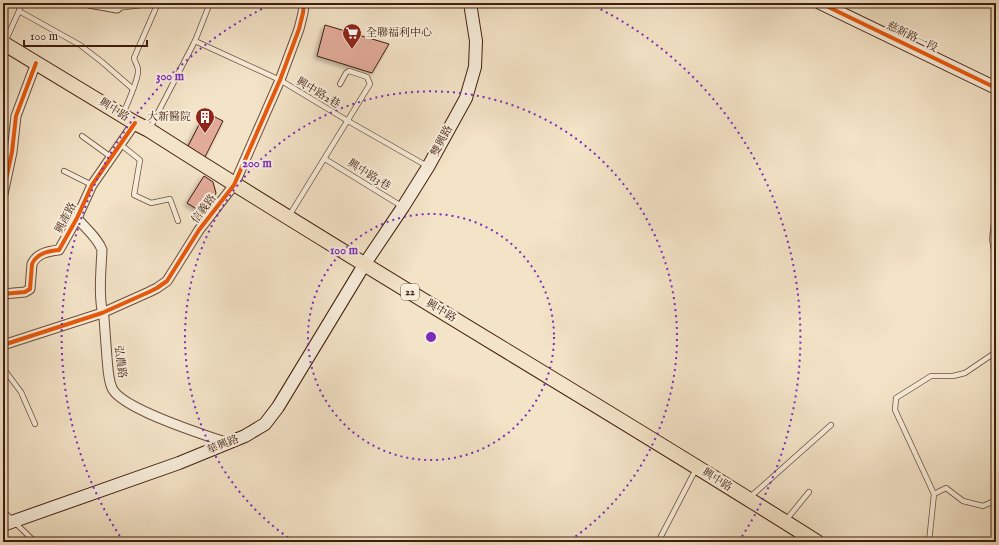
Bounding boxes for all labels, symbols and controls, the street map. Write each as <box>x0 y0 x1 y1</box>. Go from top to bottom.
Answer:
street label: 慈新路一段 <box>884 19 940 55</box>
scale bar <box>24 22 147 48</box>
supermarket icon: 全聯福利中心 <box>341 22 363 50</box>
place label: 全聯福利中心 <box>366 26 432 40</box>
text: 100 m <box>30 29 58 44</box>
text: 300 m <box>156 69 185 84</box>
street label: 興中路2巷 <box>293 74 343 112</box>
street label: 興中路 <box>96 95 132 125</box>
building icon: 大新醫院 <box>194 106 216 134</box>
place label: 大新醫院 <box>147 110 191 124</box>
street label: 雙興路 <box>428 123 456 159</box>
text: 200 m <box>242 156 272 171</box>
street label: 興中路3巷 <box>345 156 393 194</box>
street label: 信義路 <box>188 192 220 226</box>
street label: 興產路 <box>52 200 80 236</box>
text: 100 m <box>330 243 359 258</box>
road number: 22 <box>401 284 419 300</box>
street label: 興中路 <box>423 297 459 325</box>
centre of rings <box>424 330 438 344</box>
street label: 弘農路 <box>111 345 129 379</box>
street label: 華興路 <box>205 432 241 458</box>
street label: 興中路 <box>699 465 735 495</box>

